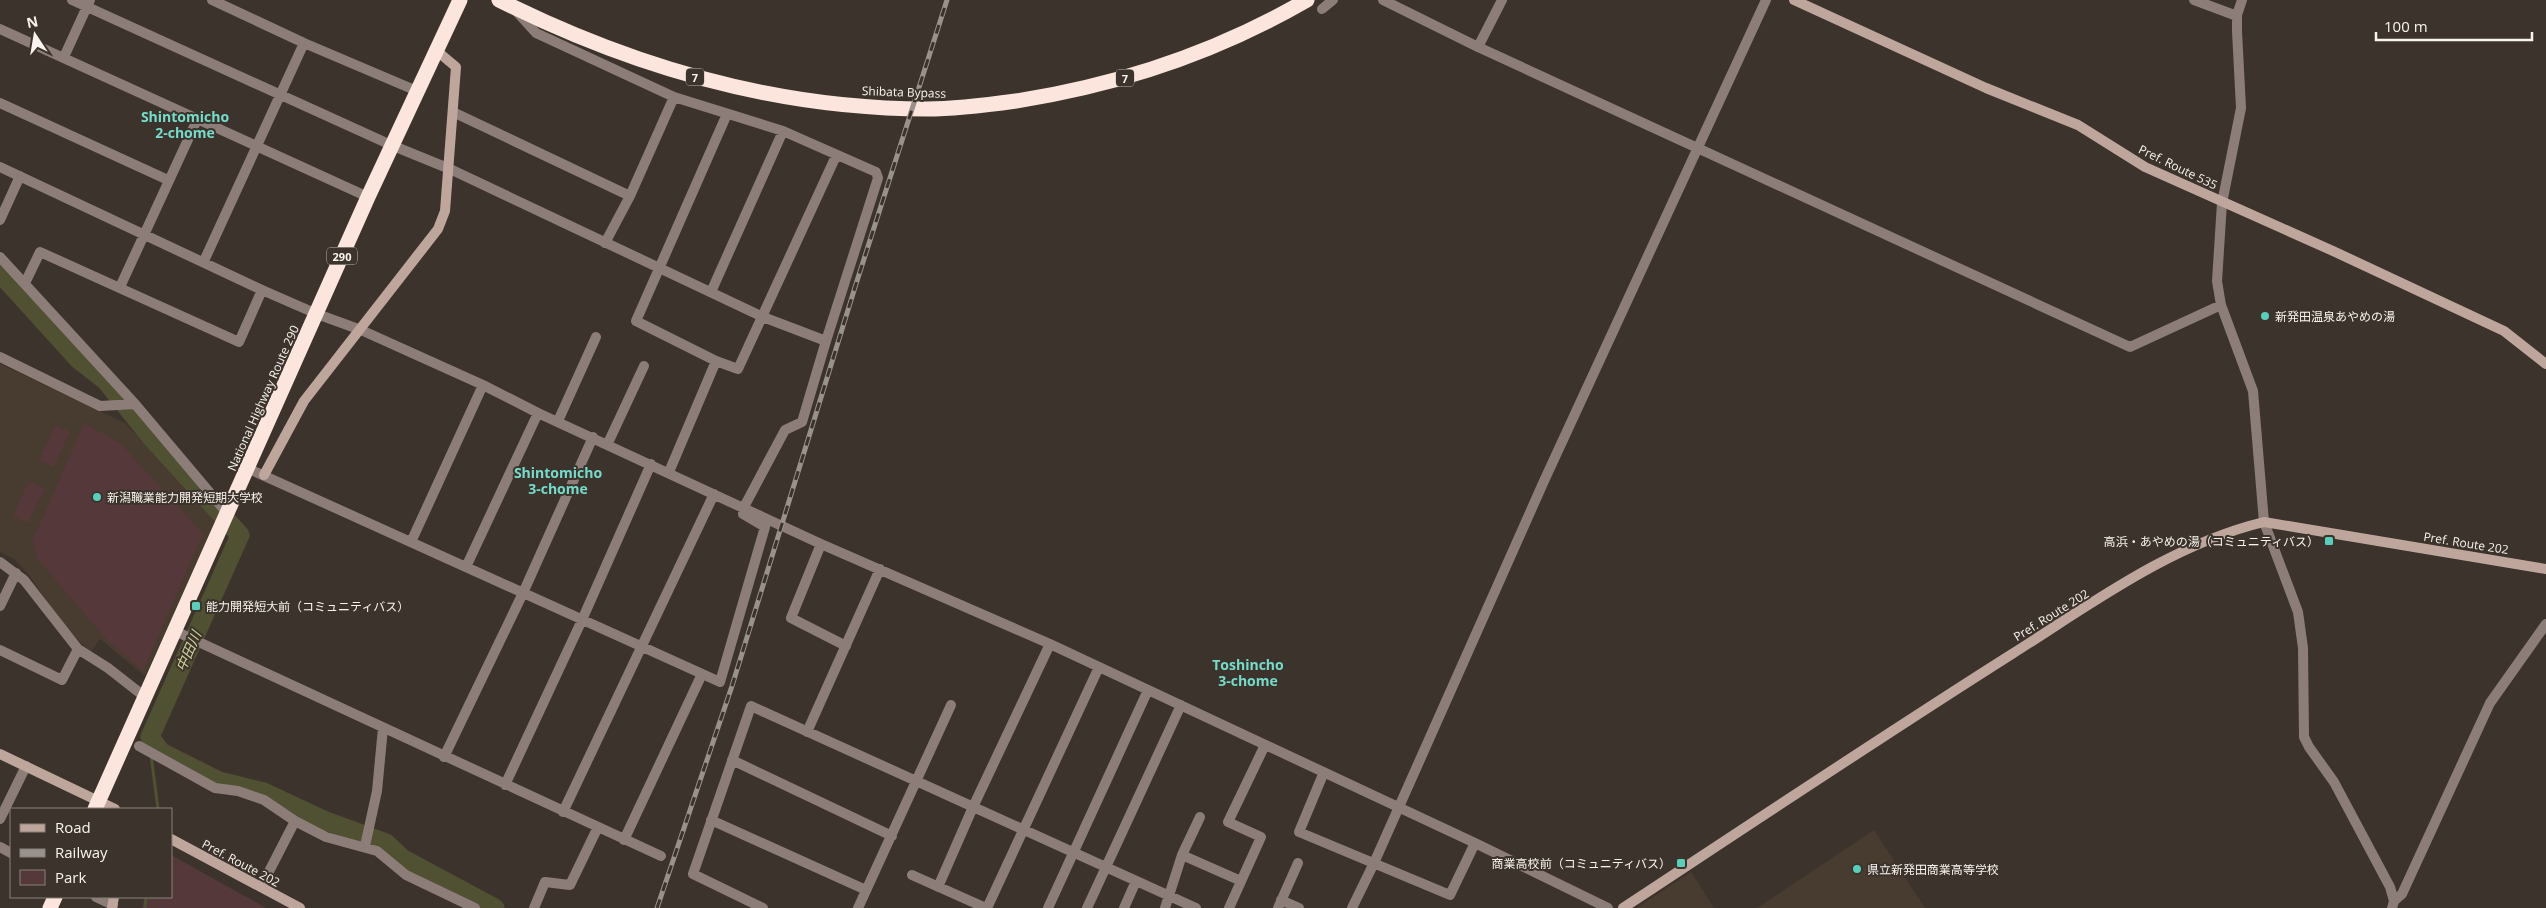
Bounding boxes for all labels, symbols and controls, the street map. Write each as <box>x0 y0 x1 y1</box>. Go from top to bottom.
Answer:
north arrow <box>10 10 60 60</box>
scale bar <box>2376 10 2532 42</box>
text: N <box>25 11 40 32</box>
text: 100 m <box>2384 16 2428 36</box>
road number: 7 <box>686 68 704 86</box>
road number: 7 <box>1116 70 1134 86</box>
street label: Shibata Bypass <box>862 82 947 102</box>
district label: Shintomicho 2-chome <box>141 107 229 142</box>
street label: Pref. Route 535 <box>2136 141 2220 194</box>
road number: 290 <box>327 248 357 264</box>
place label: 新発田温泉あやめの湯 <box>2275 308 2395 325</box>
marker: 新発田温泉あやめの湯 <box>2259 310 2271 322</box>
street label: National Highway Route 290 <box>223 322 303 474</box>
district label: Shintomicho 3-chome <box>514 463 602 498</box>
place label: 新潟職業能力開発短期大学校 <box>107 489 263 506</box>
marker: 新潟職業能力開発短期大学校 <box>91 491 103 503</box>
street label: Pref. Route 202 <box>2422 528 2510 558</box>
place label: 高浜・あやめの湯（コミュニティバス） <box>2104 533 2319 550</box>
marker: 高浜・あやめの湯（コミュニティバス） <box>2323 535 2335 547</box>
street label: Pref. Route 202 <box>2010 585 2092 645</box>
place label: 能力開発短大前（コミュニティバス） <box>206 598 409 615</box>
marker: 能力開発短大前（コミュニティバス） <box>190 600 202 612</box>
water label: 中田川 <box>171 626 206 674</box>
district label: Toshincho 3-chome <box>1212 655 1284 690</box>
legend <box>10 808 172 898</box>
text: Road <box>55 817 91 837</box>
street label: Pref. Route 202 <box>199 835 283 891</box>
text: Railway <box>55 842 108 862</box>
place label: 商業高校前（コミュニティバス） <box>1492 855 1671 872</box>
marker: 商業高校前（コミュニティバス） <box>1675 857 1687 869</box>
place label: 県立新発田商業高等学校 <box>1867 861 1999 878</box>
marker: 県立新発田商業高等学校 <box>1851 863 1863 875</box>
text: Park <box>55 867 86 887</box>

